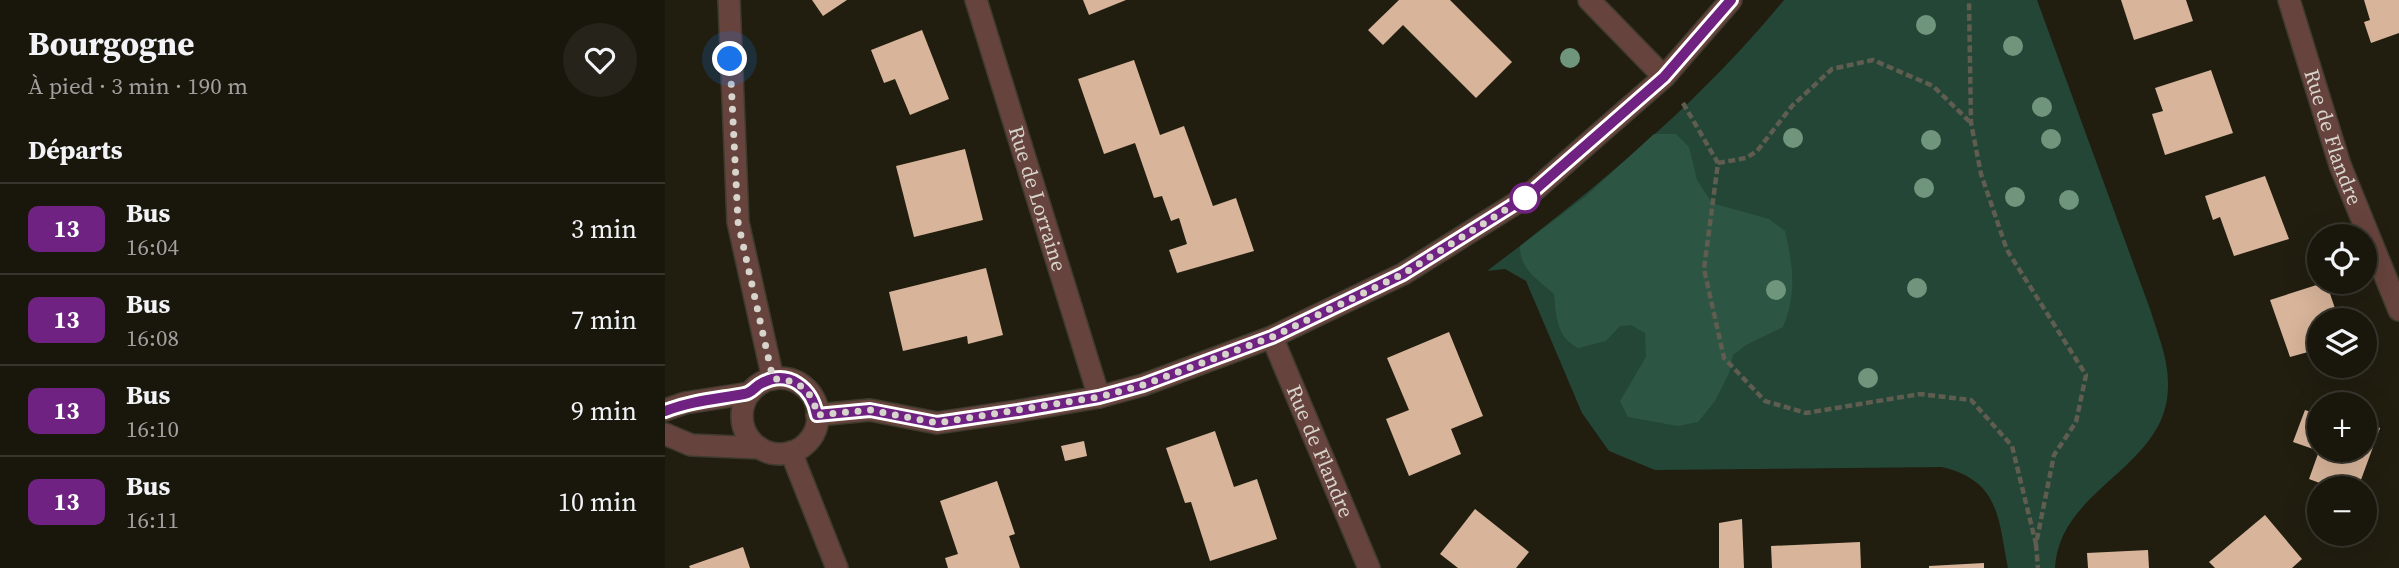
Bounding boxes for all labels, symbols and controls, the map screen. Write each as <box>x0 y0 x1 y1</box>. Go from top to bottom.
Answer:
text: Bourgogne <box>28 21 195 66</box>
button: heart <box>563 23 637 97</box>
your location <box>712 41 747 76</box>
street label: Rue de Flandre <box>2297 66 2370 209</box>
text: À pied · 3 min · 190 m <box>28 70 248 102</box>
street label: Rue de Lorraine <box>1002 122 1074 275</box>
text: Départs <box>28 132 123 168</box>
unlabelled marker <box>1510 183 1540 213</box>
text: Bus <box>126 195 170 231</box>
text: 3 min <box>571 211 637 247</box>
text: 13 <box>53 212 80 245</box>
map controls <box>2307 224 2377 546</box>
button: locate <box>2307 224 2377 294</box>
text: 16:04 <box>126 231 179 263</box>
text: Bus <box>126 286 170 322</box>
text: 7 min <box>571 302 637 338</box>
text: 13 <box>53 303 80 336</box>
button: layers <box>2307 308 2377 378</box>
text: 16:08 <box>126 322 179 354</box>
text: Bus <box>126 377 170 413</box>
street label: Rue de Flandre <box>1280 380 1361 522</box>
button: + <box>2307 392 2377 462</box>
text: 9 min <box>571 393 637 429</box>
text: 13 <box>53 394 80 427</box>
text: 16:10 <box>126 413 179 445</box>
text: Bus <box>126 468 170 504</box>
button: − <box>2307 476 2377 546</box>
text: 10 min <box>558 484 637 520</box>
text: 13 <box>53 485 80 518</box>
text: 16:11 <box>126 504 179 536</box>

